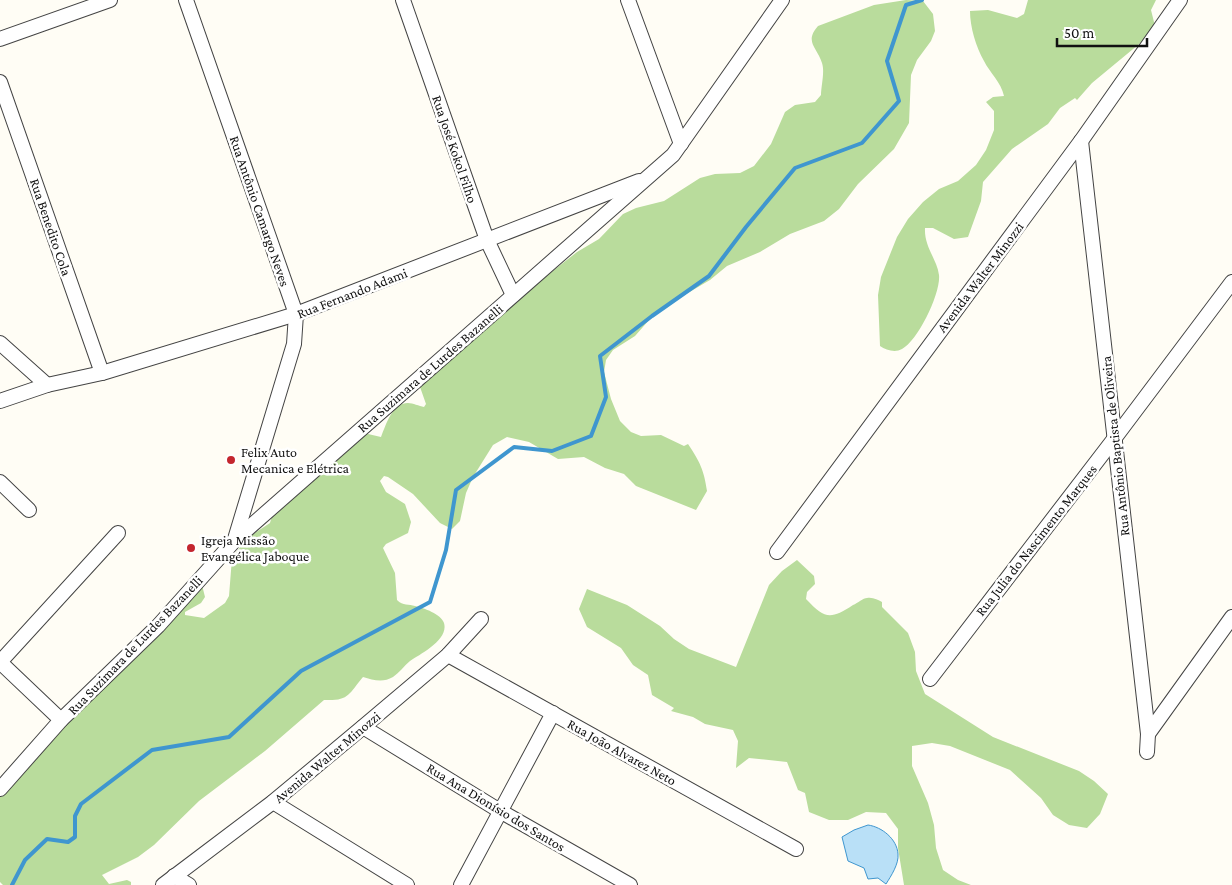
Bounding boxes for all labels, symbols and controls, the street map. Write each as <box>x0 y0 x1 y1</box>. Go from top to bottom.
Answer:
scale bar <box>1057 15 1147 47</box>
text: 50 m <box>1064 25 1094 41</box>
street label: Rua José Kokol Filho <box>429 93 481 205</box>
street label: Rua Antônio Camargo Neves <box>227 133 293 289</box>
street label: Rua Benedito Cola <box>27 176 75 278</box>
street label: Avenida Walter Minozzi <box>933 219 1027 335</box>
street label: Rua Fernando Adami <box>295 264 410 321</box>
street label: Rua Suzimara de Lurdes Bazanelli <box>354 300 506 435</box>
street label: Rua Antônio Baptista de Oliveira <box>1098 355 1132 537</box>
place label: Felix Auto Mecanica e Elétrica <box>241 444 349 476</box>
marker: Felix Auto Mecanica e Elétrica <box>225 454 237 466</box>
street label: Rua Julia do Nascimento Marques <box>972 461 1100 619</box>
place label: Igreja Missão Evangélica Jaboque <box>201 532 309 564</box>
marker: Igreja Missão Evangélica Jaboque <box>185 542 197 554</box>
street label: Rua Suzimara de Lurdes Bazanelli <box>64 572 206 718</box>
street label: Avenida Walter Minozzi <box>271 708 384 806</box>
street label: Rua João Alvarez Neto <box>565 715 679 789</box>
street label: Rua Ana Dionísio dos Santos <box>424 759 568 855</box>

